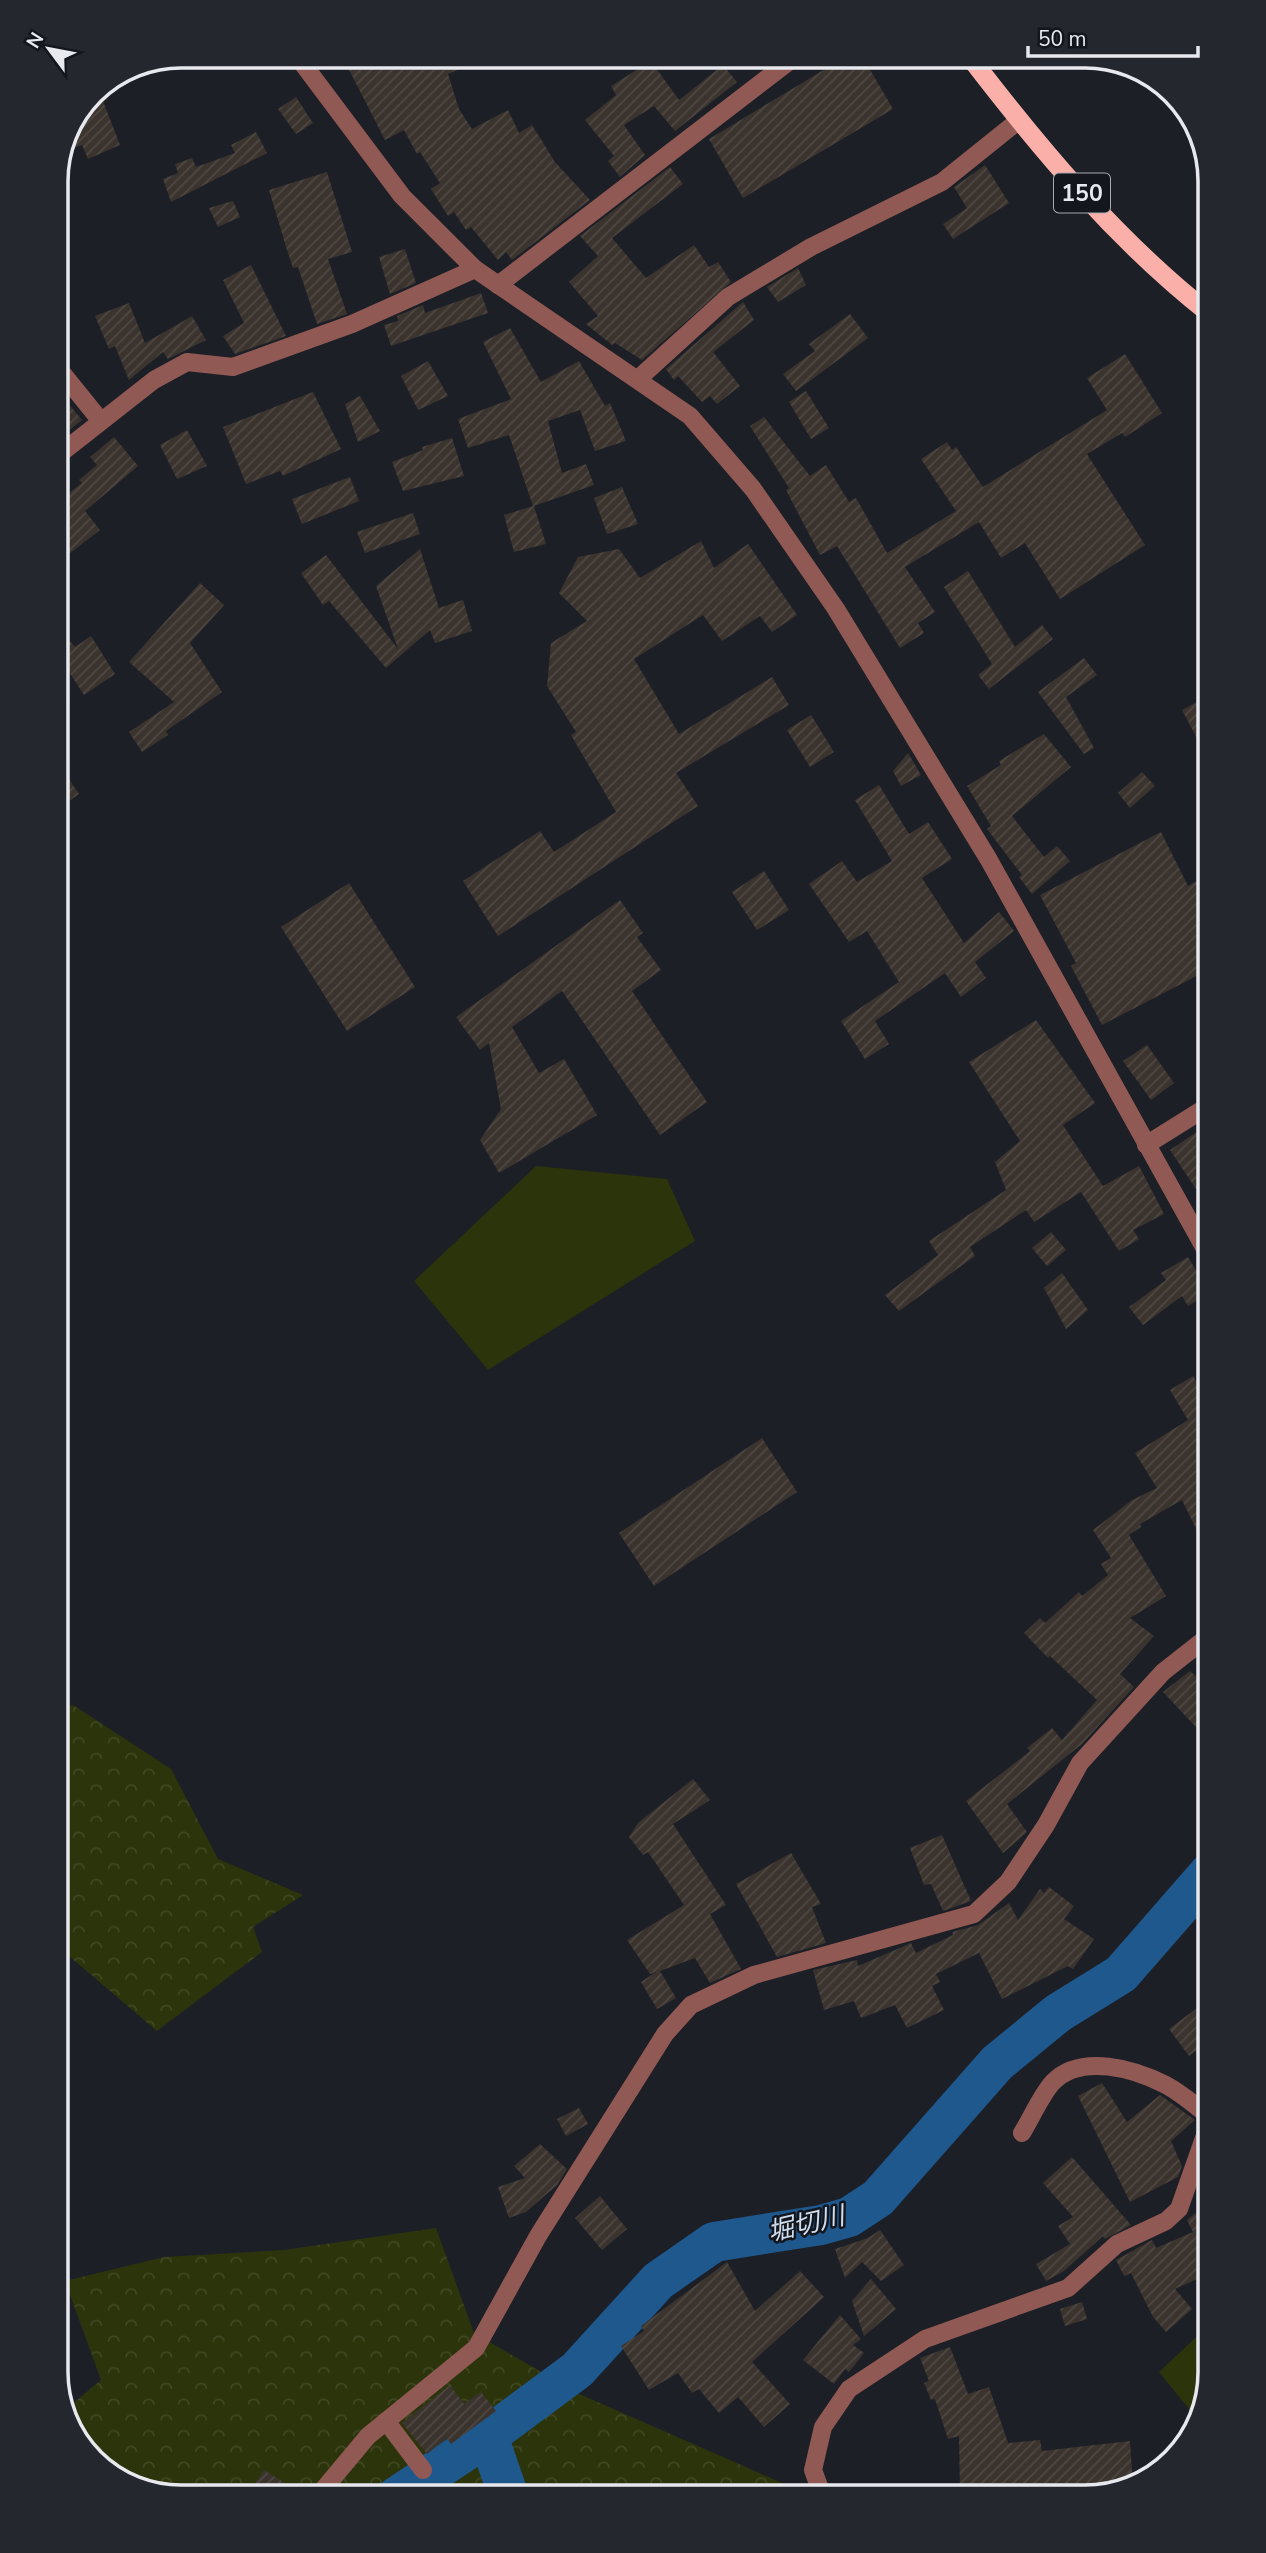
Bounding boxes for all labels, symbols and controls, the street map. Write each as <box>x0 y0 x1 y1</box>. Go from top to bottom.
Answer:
north arrow <box>14 14 84 84</box>
scale bar <box>1028 14 1198 58</box>
text: 50 m <box>1038 25 1087 53</box>
text: N <box>21 28 50 53</box>
road number: 150 <box>1054 174 1110 212</box>
water label: 堀切川 <box>764 2198 851 2250</box>

